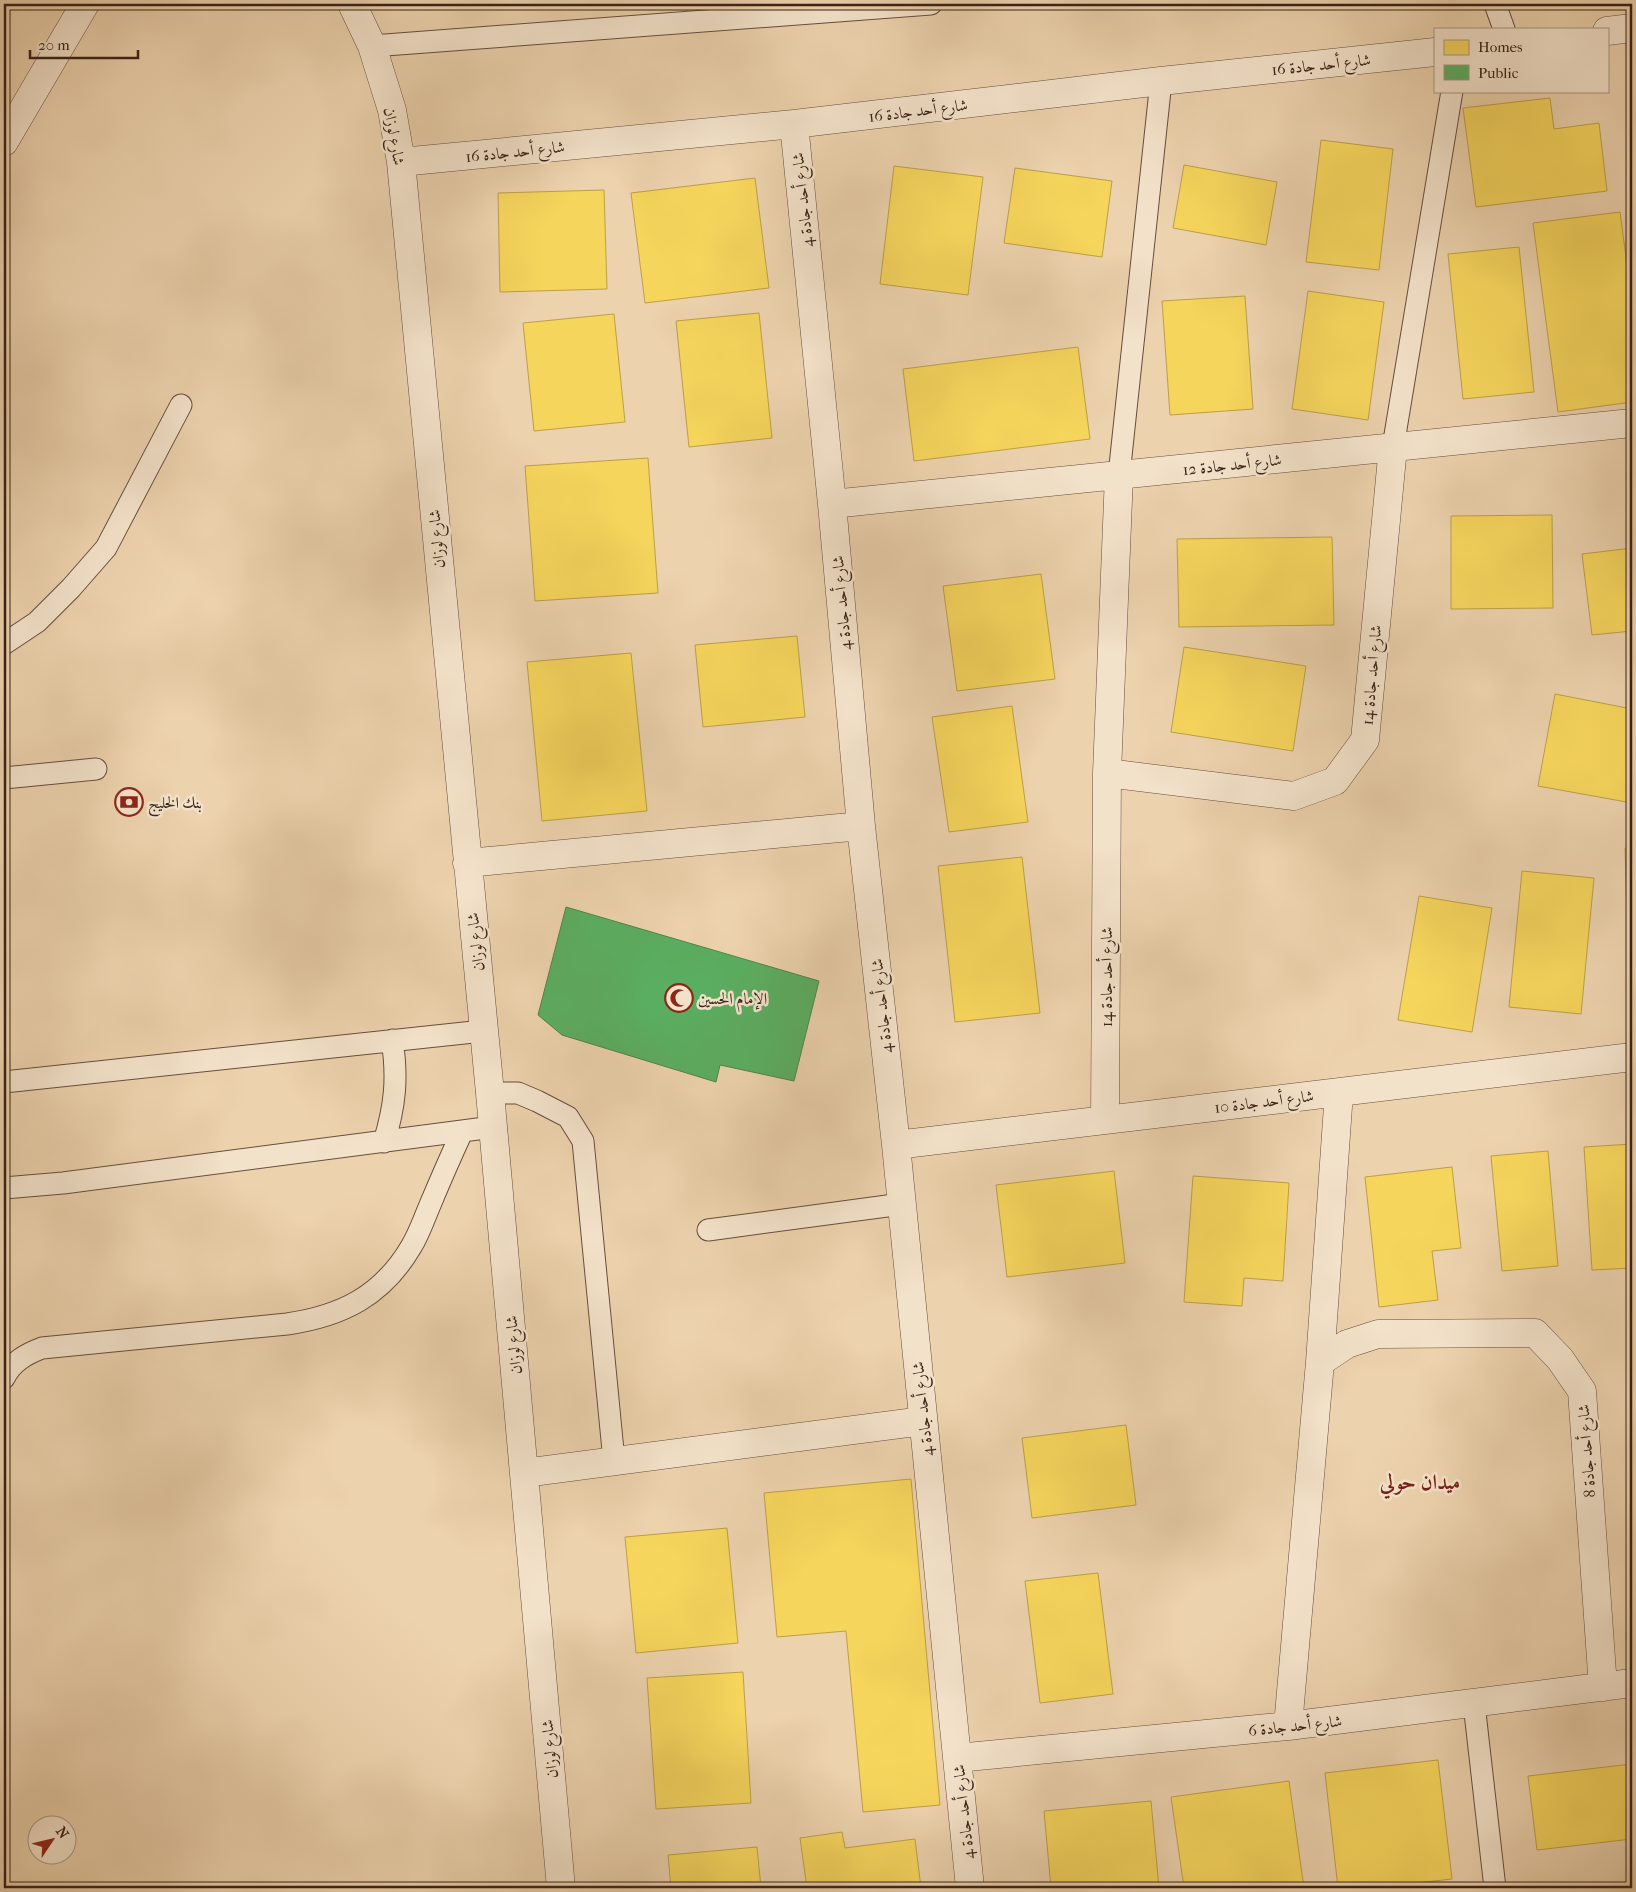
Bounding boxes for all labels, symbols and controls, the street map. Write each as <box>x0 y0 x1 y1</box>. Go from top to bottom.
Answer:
scale bar <box>30 28 138 60</box>
legend <box>1434 28 1608 92</box>
text: 20 m <box>38 36 70 54</box>
text: Homes <box>1478 38 1523 56</box>
street label: شارع أحد جادة 16 <box>1270 48 1372 83</box>
text: Public <box>1478 64 1519 82</box>
street label: شارع أحد جادة 16 <box>867 93 969 130</box>
street label: شارع لوزان <box>376 106 409 167</box>
street label: شارع أحد جادة 16 <box>464 135 566 170</box>
street label: شارع أحد جادة 4 <box>786 151 821 248</box>
street label: شارع أحد جادة 12 <box>1181 448 1283 483</box>
street label: شارع لوزان <box>424 509 452 569</box>
street label: شارع أحد جادة 4 <box>826 554 859 651</box>
street label: شارع أحد جادة 14 <box>1356 624 1389 726</box>
bank icon: بنك الخليج <box>114 787 144 817</box>
place label: بنك الخليج <box>148 793 202 817</box>
street label: شارع لوزان <box>463 911 492 972</box>
street label: شارع أحد جادة 14 <box>1095 927 1120 1027</box>
street label: شارع أحد جادة 4 <box>865 957 900 1054</box>
mosque icon: الإمام الحسين <box>664 983 694 1013</box>
place label: الإمام الحسين <box>698 989 767 1013</box>
street label: شارع أحد جادة 10 <box>1213 1084 1315 1121</box>
street label: شارع لوزان <box>501 1315 529 1375</box>
street label: شارع أحد جادة 4 <box>906 1360 941 1457</box>
street label: شارع أحد جادة 8 <box>1572 1403 1603 1498</box>
district label: ميدان حولي <box>1379 1470 1460 1500</box>
street label: شارع أحد جادة 6 <box>1247 1709 1343 1744</box>
street label: شارع لوزان <box>537 1719 565 1779</box>
street label: شارع أحد جادة 4 <box>947 1763 982 1860</box>
north arrow <box>28 1814 78 1864</box>
text: N <box>52 1824 72 1842</box>

